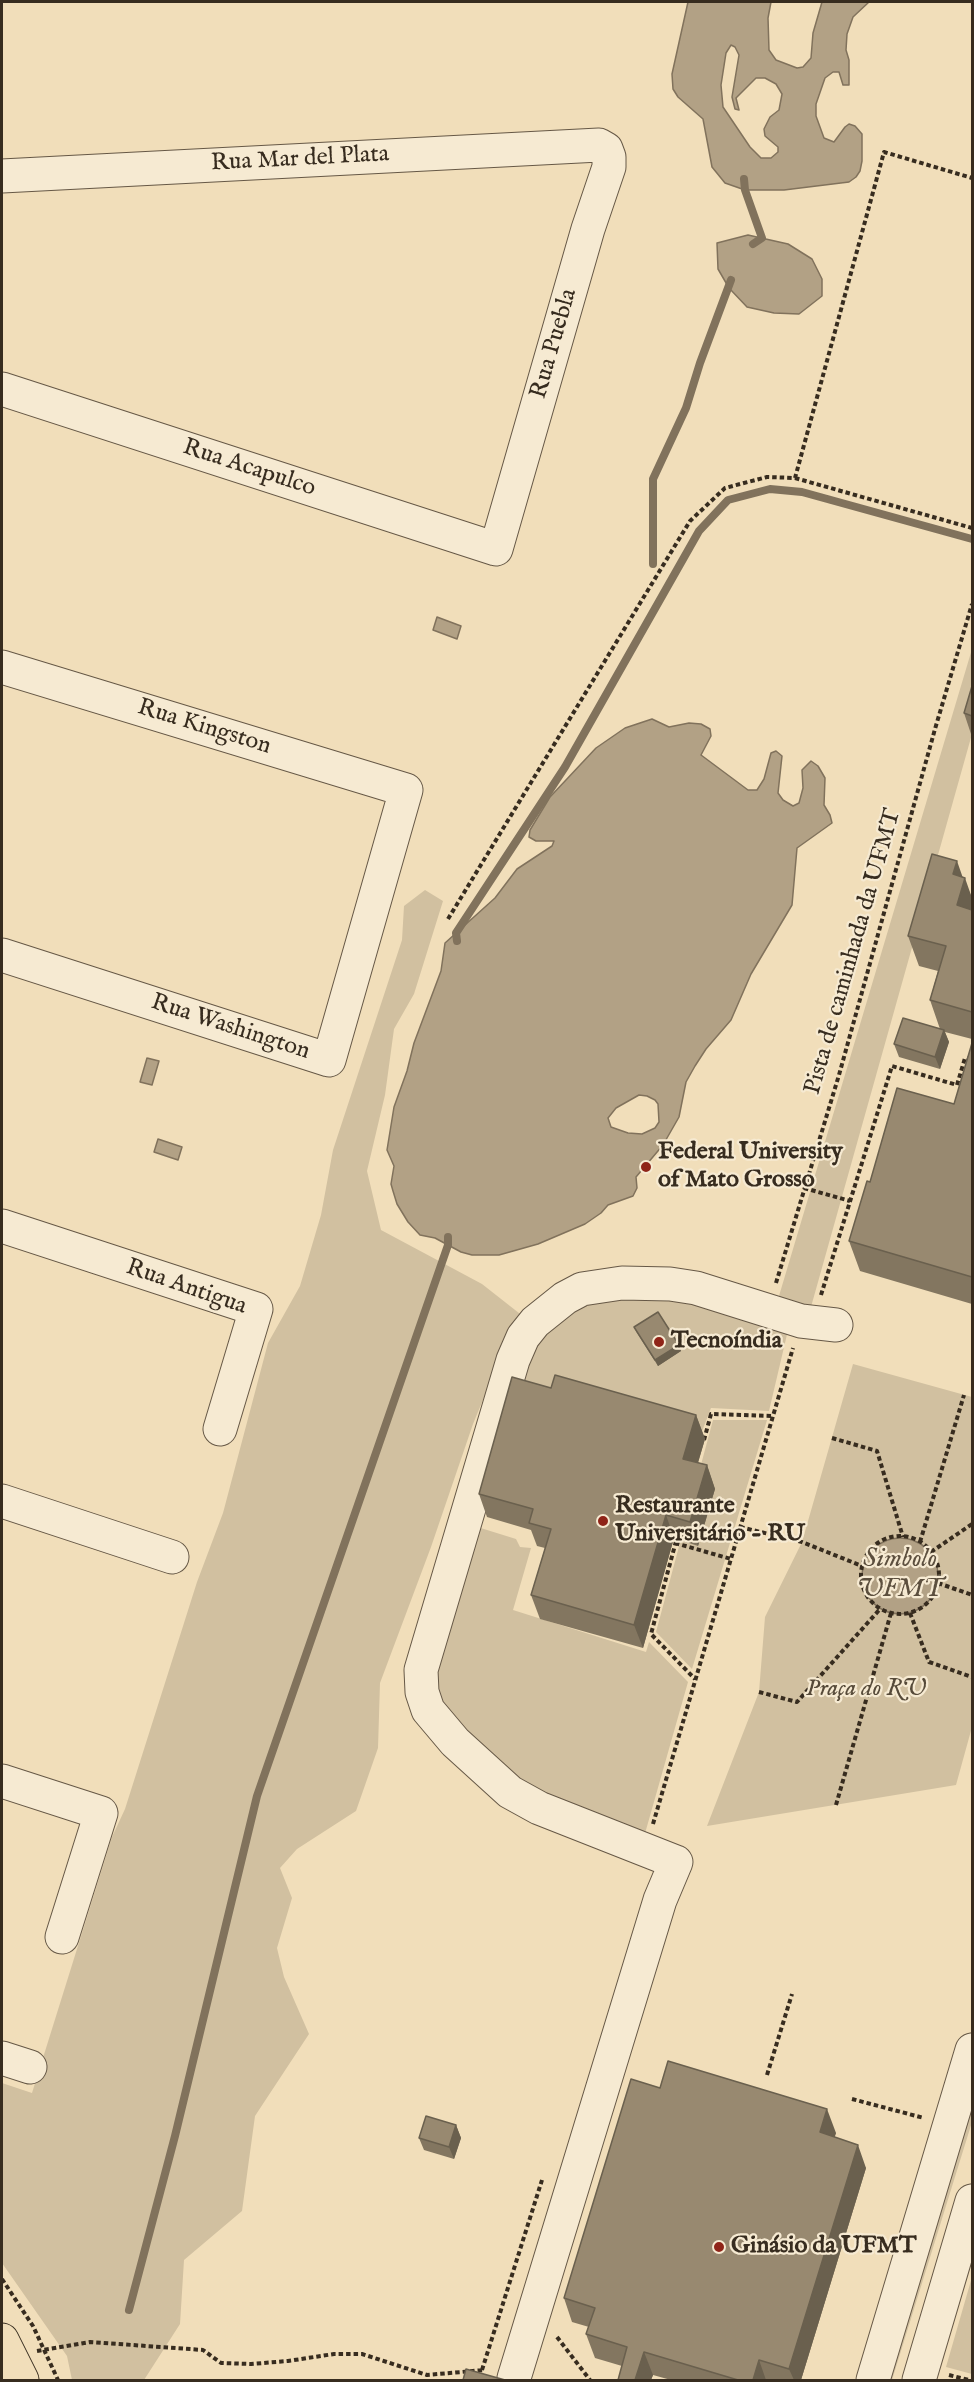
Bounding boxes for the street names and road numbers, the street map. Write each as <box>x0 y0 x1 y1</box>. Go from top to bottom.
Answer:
street label: Rua Mar del Plata <box>210 141 390 179</box>
street label: Rua Puebla <box>526 286 584 402</box>
street label: Rua Acapulco <box>179 434 319 504</box>
street label: Rua Kingston <box>134 694 274 762</box>
street label: Pista de caminhada da UFMT <box>799 806 909 1098</box>
street label: Rua Washington <box>147 989 313 1067</box>
street label: Rua Antigua <box>122 1254 250 1322</box>

